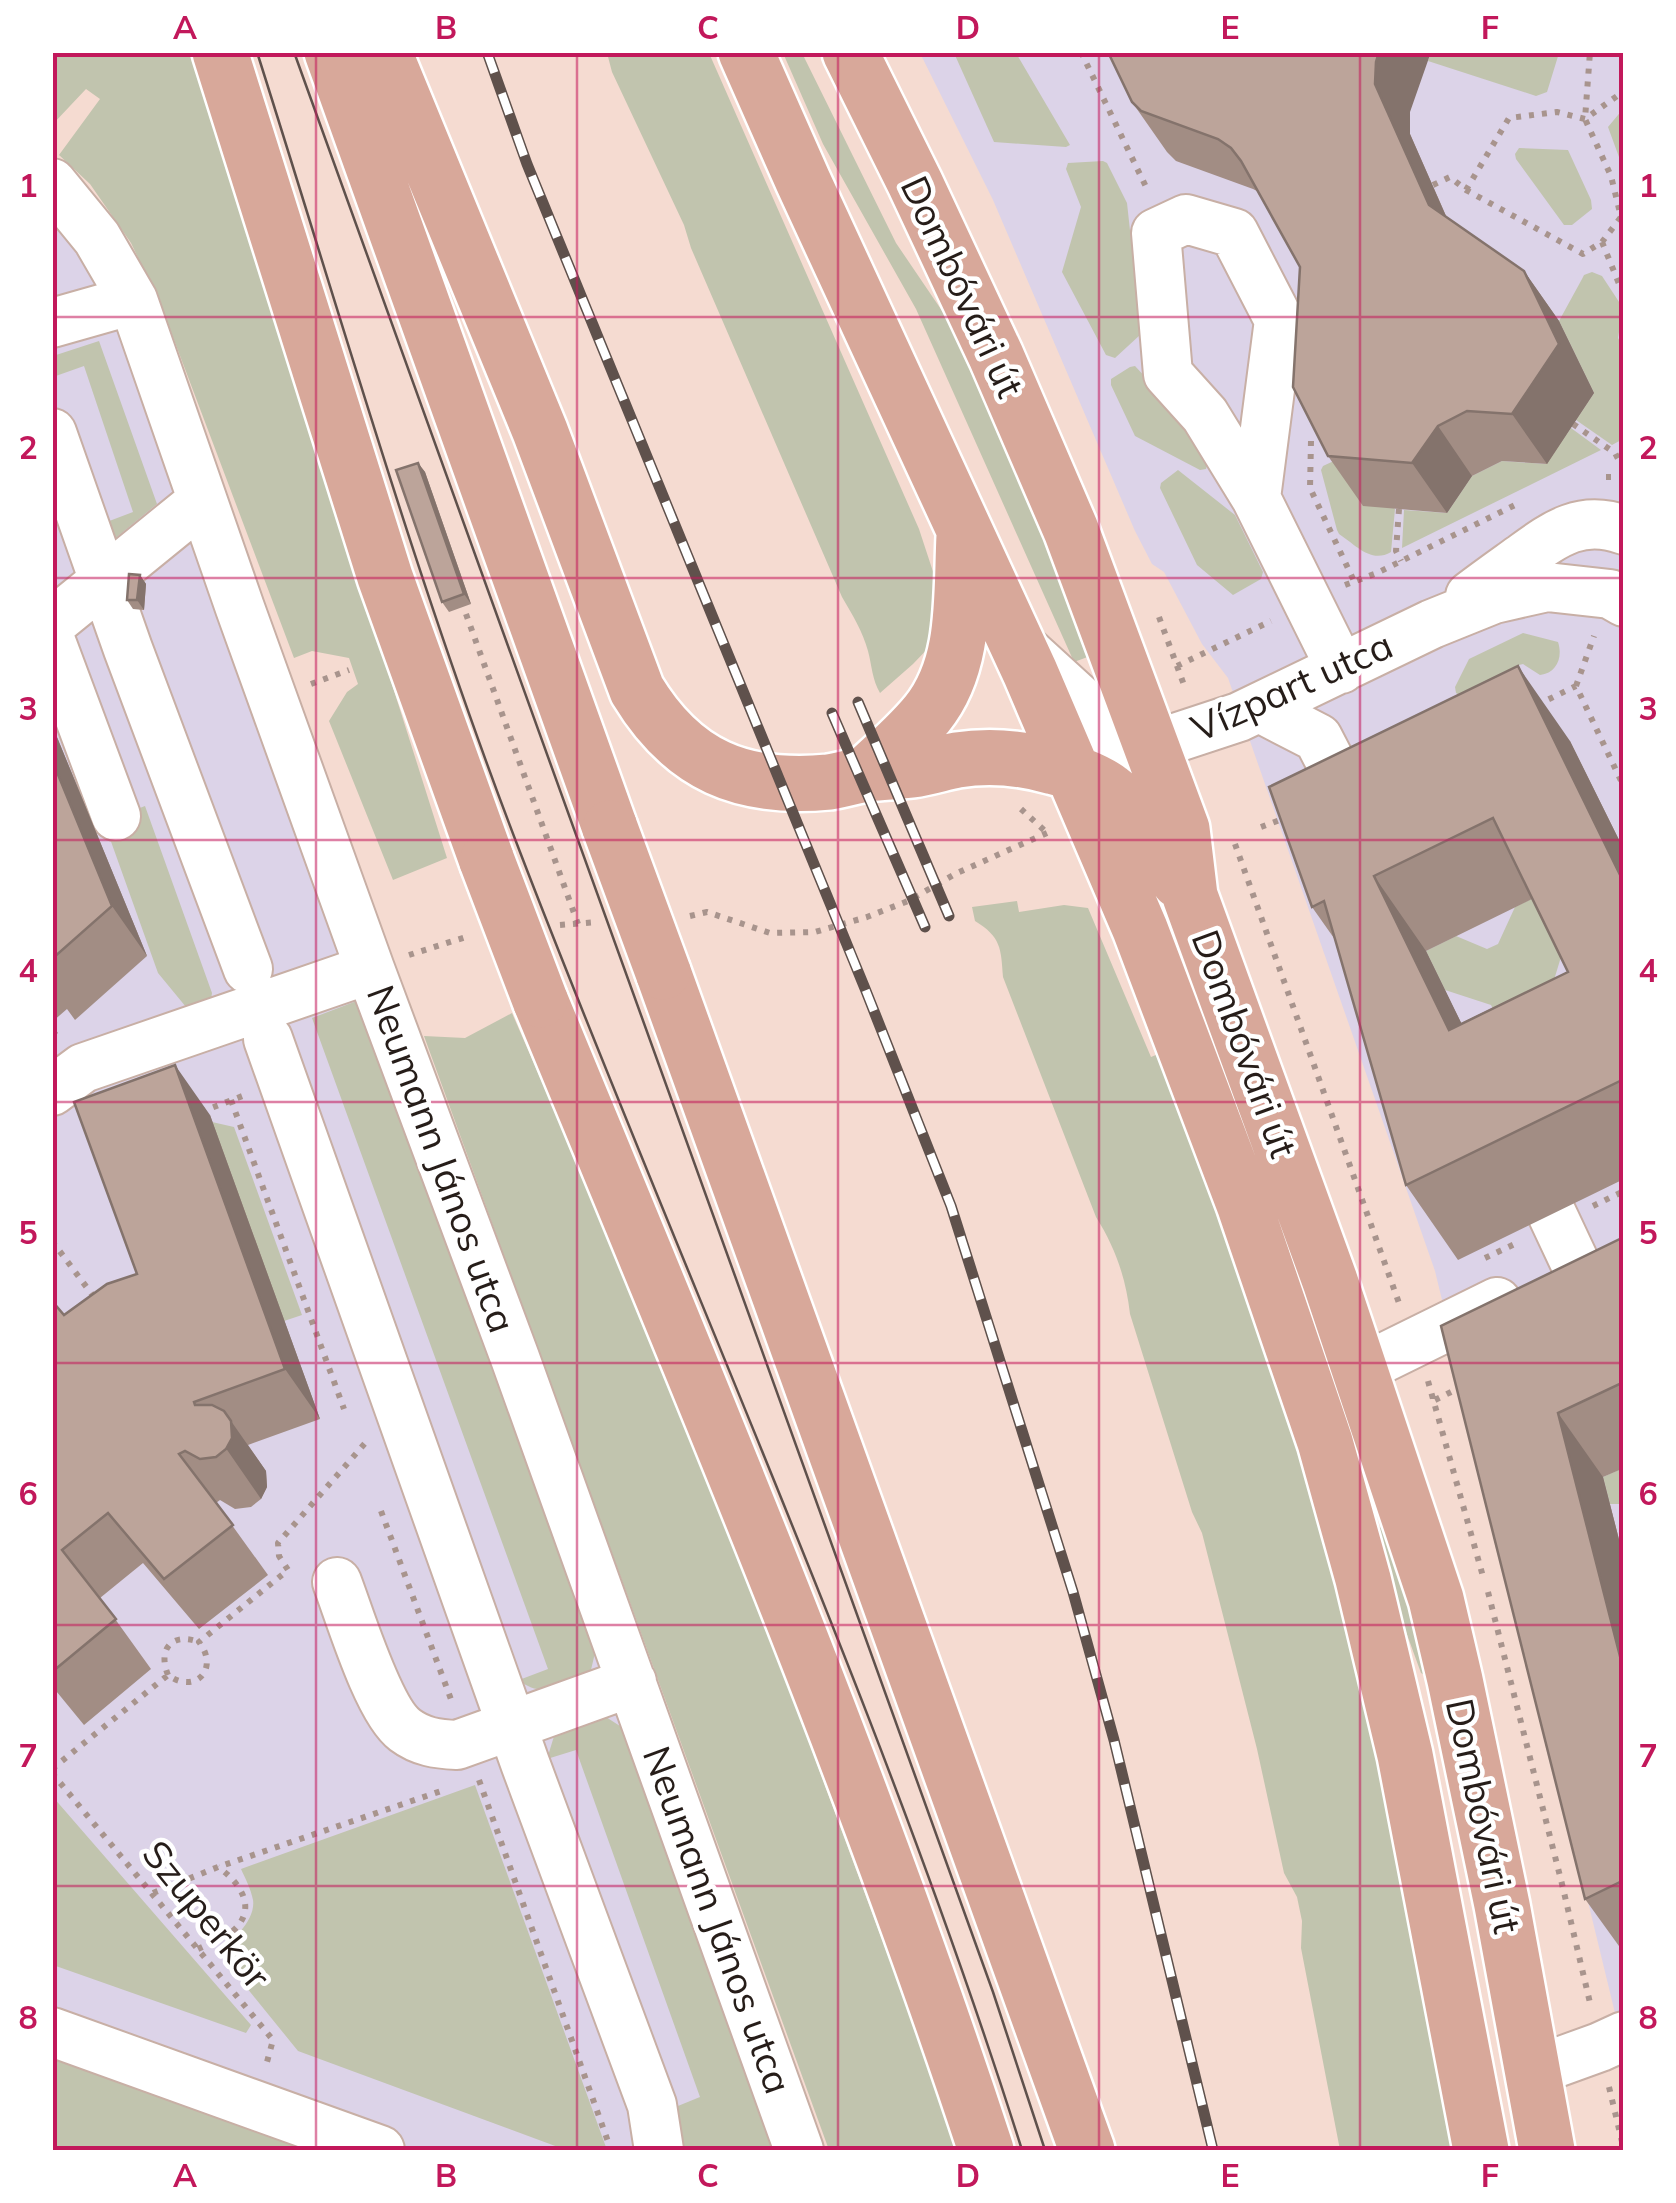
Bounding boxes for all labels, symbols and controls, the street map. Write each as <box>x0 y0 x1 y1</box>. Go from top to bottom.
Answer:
text: A <box>173 7 197 47</box>
text: B <box>435 7 457 47</box>
text: C <box>697 7 719 47</box>
text: D <box>956 7 980 47</box>
text: E <box>1220 7 1240 47</box>
text: F <box>1481 7 1499 47</box>
text: 1 <box>18 165 38 205</box>
text: 1 <box>1638 165 1658 205</box>
street label: Dombóvári út <box>891 168 1035 405</box>
text: 2 <box>18 427 38 467</box>
text: 2 <box>1638 427 1658 467</box>
street label: Vízpart utca <box>1183 620 1400 752</box>
text: 3 <box>18 688 38 728</box>
text: 3 <box>1638 688 1658 728</box>
street label: Dombóvári út <box>1182 923 1308 1164</box>
text: 4 <box>18 950 38 990</box>
text: 4 <box>1638 950 1658 990</box>
street label: Neumann János utca <box>357 978 527 1339</box>
text: 5 <box>18 1212 38 1252</box>
text: 5 <box>1638 1212 1658 1252</box>
text: 6 <box>18 1473 38 1513</box>
text: 6 <box>1638 1473 1658 1513</box>
street label: Dombóvári út <box>1436 1694 1532 1937</box>
text: 7 <box>18 1735 38 1775</box>
text: 7 <box>1638 1735 1658 1775</box>
street label: Neumann János utca <box>633 1739 803 2100</box>
street label: Szuperkör <box>132 1830 281 1998</box>
text: 8 <box>18 1997 38 2037</box>
text: 8 <box>1638 1997 1658 2037</box>
text: A <box>173 2155 197 2195</box>
text: B <box>435 2155 457 2195</box>
text: C <box>697 2155 719 2195</box>
text: D <box>956 2155 980 2195</box>
text: E <box>1220 2155 1240 2195</box>
text: F <box>1481 2155 1499 2195</box>

